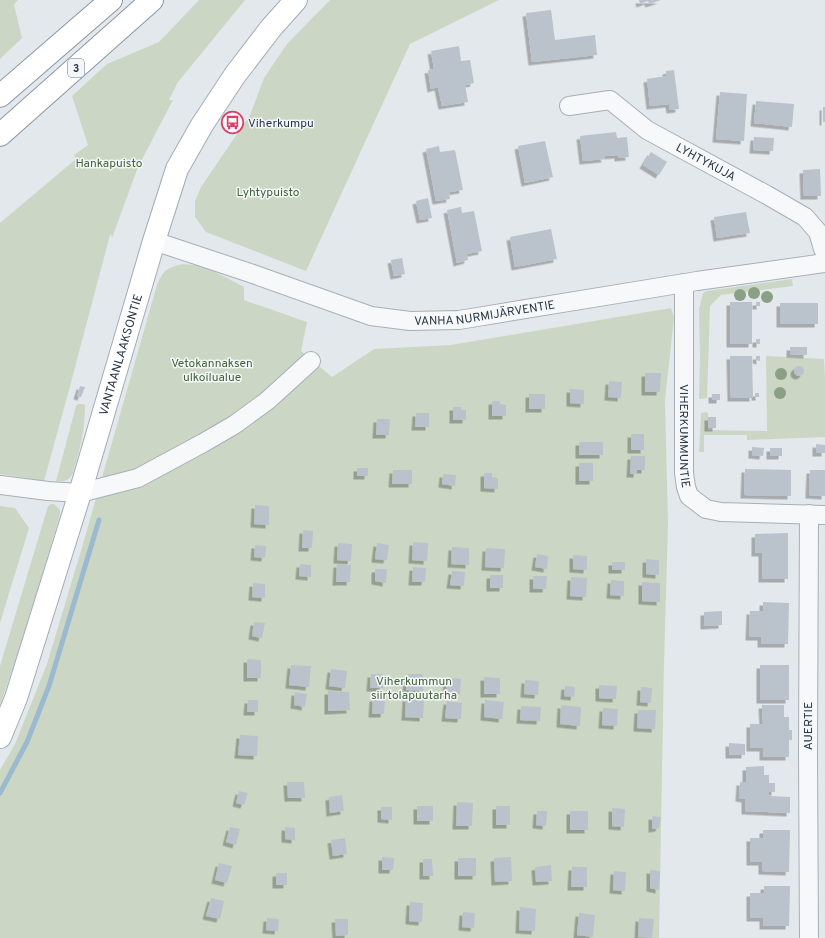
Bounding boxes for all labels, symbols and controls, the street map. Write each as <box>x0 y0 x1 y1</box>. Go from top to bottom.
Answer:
road number: 3 <box>68 59 84 77</box>
bus stop icon: Viherkumpu <box>220 110 246 136</box>
place label: Viherkumpu <box>248 116 314 132</box>
street label: LYHTYKUJA <box>673 140 738 186</box>
park label: Hankapuisto <box>75 156 143 172</box>
park label: Lyhtypuisto <box>236 185 300 201</box>
street label: VANTAANLAAKSONTIE <box>96 292 147 418</box>
street label: VANHA NURMIJÄRVENTIE <box>414 297 556 330</box>
park label: Vetokannaksen ulkoilualue <box>171 356 253 386</box>
street label: VIHERKUMMUNTIE <box>675 384 693 489</box>
park label: Viherkummun siirtolapuutarha <box>371 674 457 704</box>
street label: AUERTIE <box>801 702 817 750</box>

